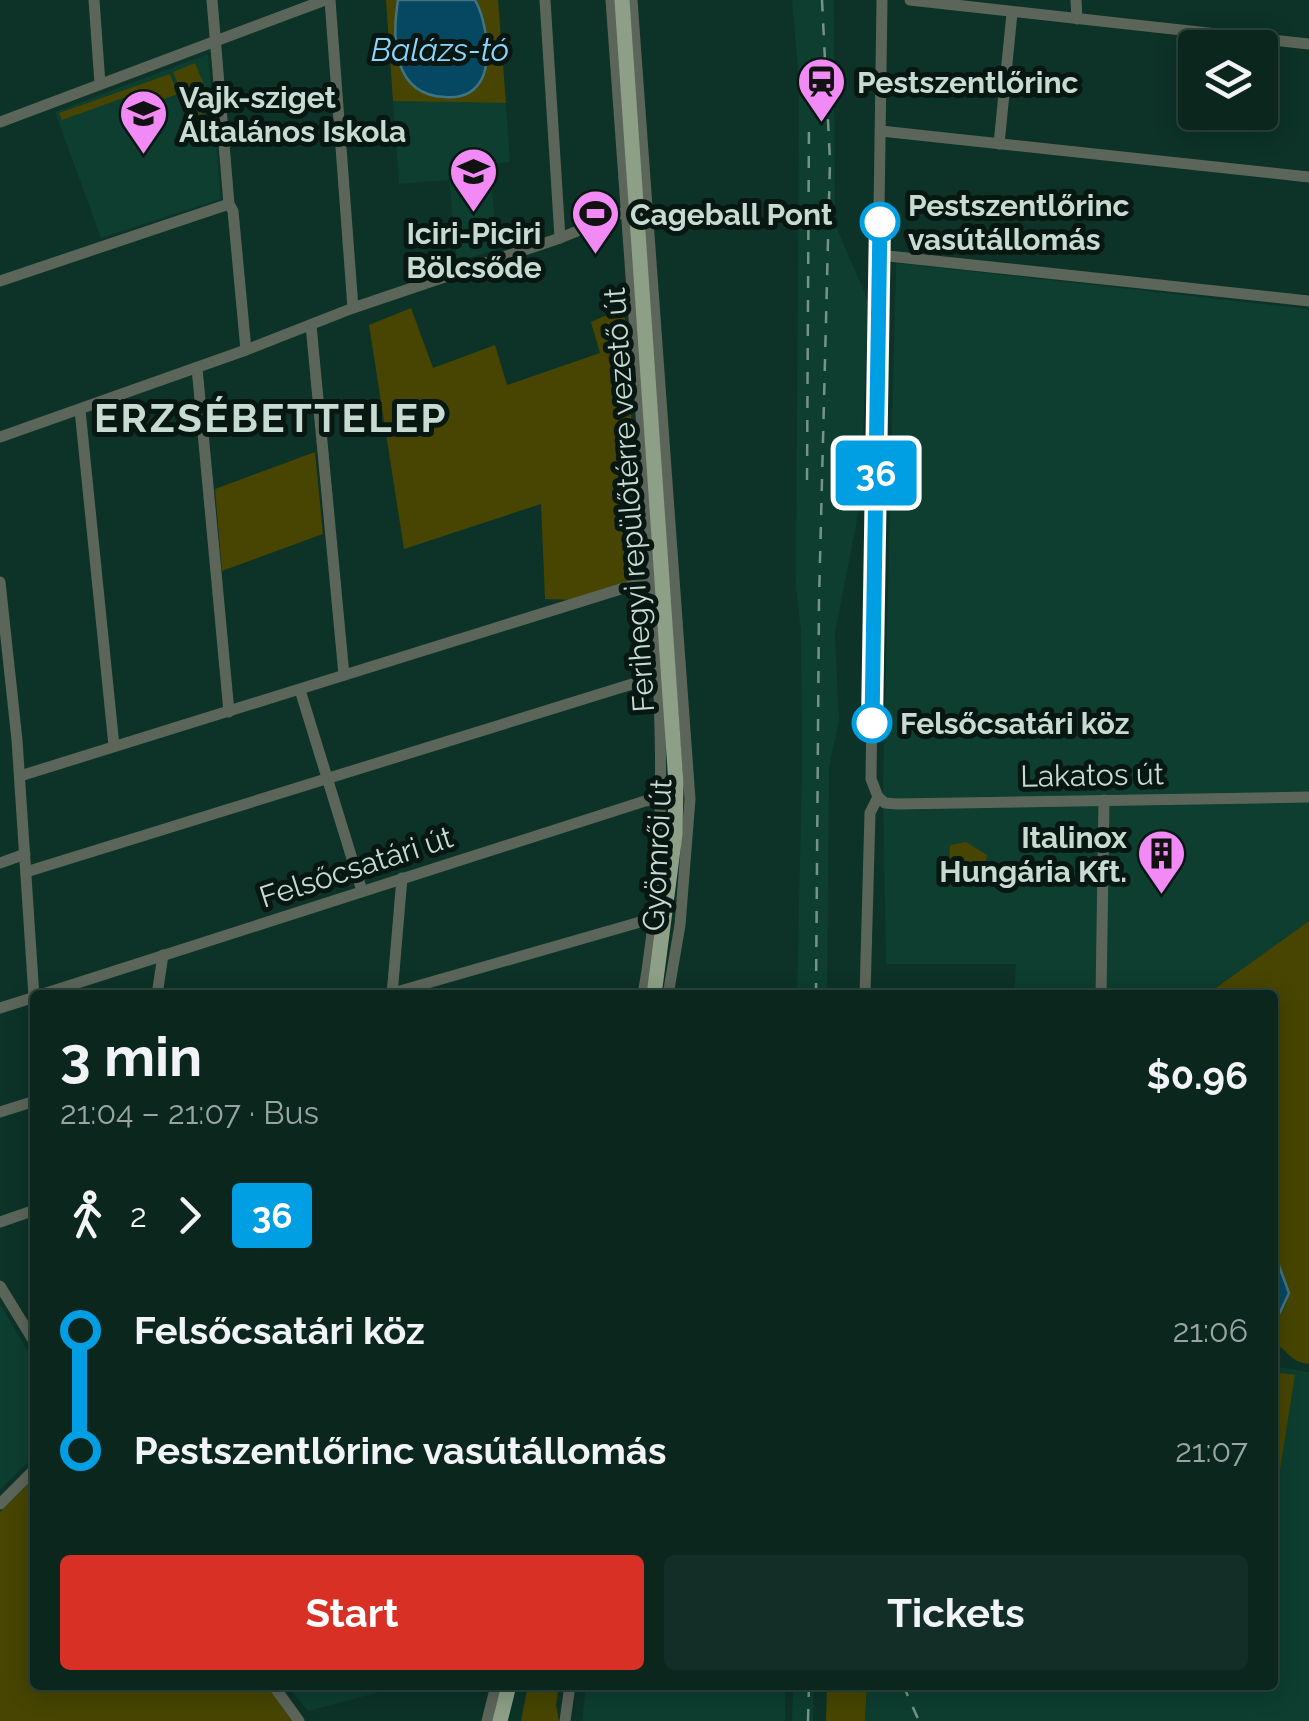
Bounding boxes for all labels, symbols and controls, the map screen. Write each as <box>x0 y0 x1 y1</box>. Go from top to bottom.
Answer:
map controls <box>1178 30 1278 130</box>
button: layers <box>1178 30 1278 130</box>
water label: Balázs-tó <box>371 31 509 68</box>
station icon: Pestszentlőrinc <box>796 56 848 124</box>
place label: Pestszentlőrinc <box>857 65 1079 100</box>
place label: Vajk-sziget Általános Iskola <box>179 80 406 149</box>
school or university icon: Vajk-sziget Általános Iskola <box>118 88 170 156</box>
school or university icon: Iciri-Piciri Bölcsőde <box>448 146 500 214</box>
sports icon: Cageball Pont <box>569 188 621 256</box>
place label: Pestszentlőrinc vasútállomás <box>908 188 1130 257</box>
place label: Cageball Pont <box>630 197 833 232</box>
marker: Pestszentlőrinc vasútállomás <box>861 203 899 241</box>
place label: Iciri-Piciri Bölcsőde <box>406 216 542 285</box>
street label: Ferihegyi repülőtérre vezető út <box>597 287 661 713</box>
district label: ERZSÉBETTELEP <box>94 394 448 441</box>
line badge: 36 <box>831 440 921 506</box>
text: 36 <box>856 453 896 494</box>
marker: Felsőcsatári köz <box>853 704 891 742</box>
place label: Felsőcsatári köz <box>900 706 1129 741</box>
street label: Lakatos út <box>1020 756 1164 794</box>
street label: Gyömrői út <box>636 778 678 932</box>
street label: Felsőcsatári út <box>255 819 457 915</box>
place label: Italinox Hungária Kft. <box>939 820 1127 889</box>
building icon: Italinox Hungária Kft. <box>1136 828 1188 896</box>
text: 3 min <box>60 1024 202 1089</box>
text: $0.96 <box>1147 1053 1248 1098</box>
text: 21:04 – 21:07 · Bus <box>60 1094 319 1131</box>
icon: walk <box>60 1188 115 1243</box>
icon: forward <box>162 1188 217 1243</box>
text: 36 <box>252 1195 292 1236</box>
text: 2 <box>130 1197 147 1234</box>
text: Felsőcsatári köz <box>134 1308 425 1353</box>
text: 21:06 <box>1173 1312 1248 1349</box>
text: Pestszentlőrinc vasútállomás <box>134 1428 667 1473</box>
text: 21:07 <box>1175 1432 1248 1469</box>
button: Start <box>60 1555 644 1670</box>
button: Tickets <box>664 1555 1248 1670</box>

